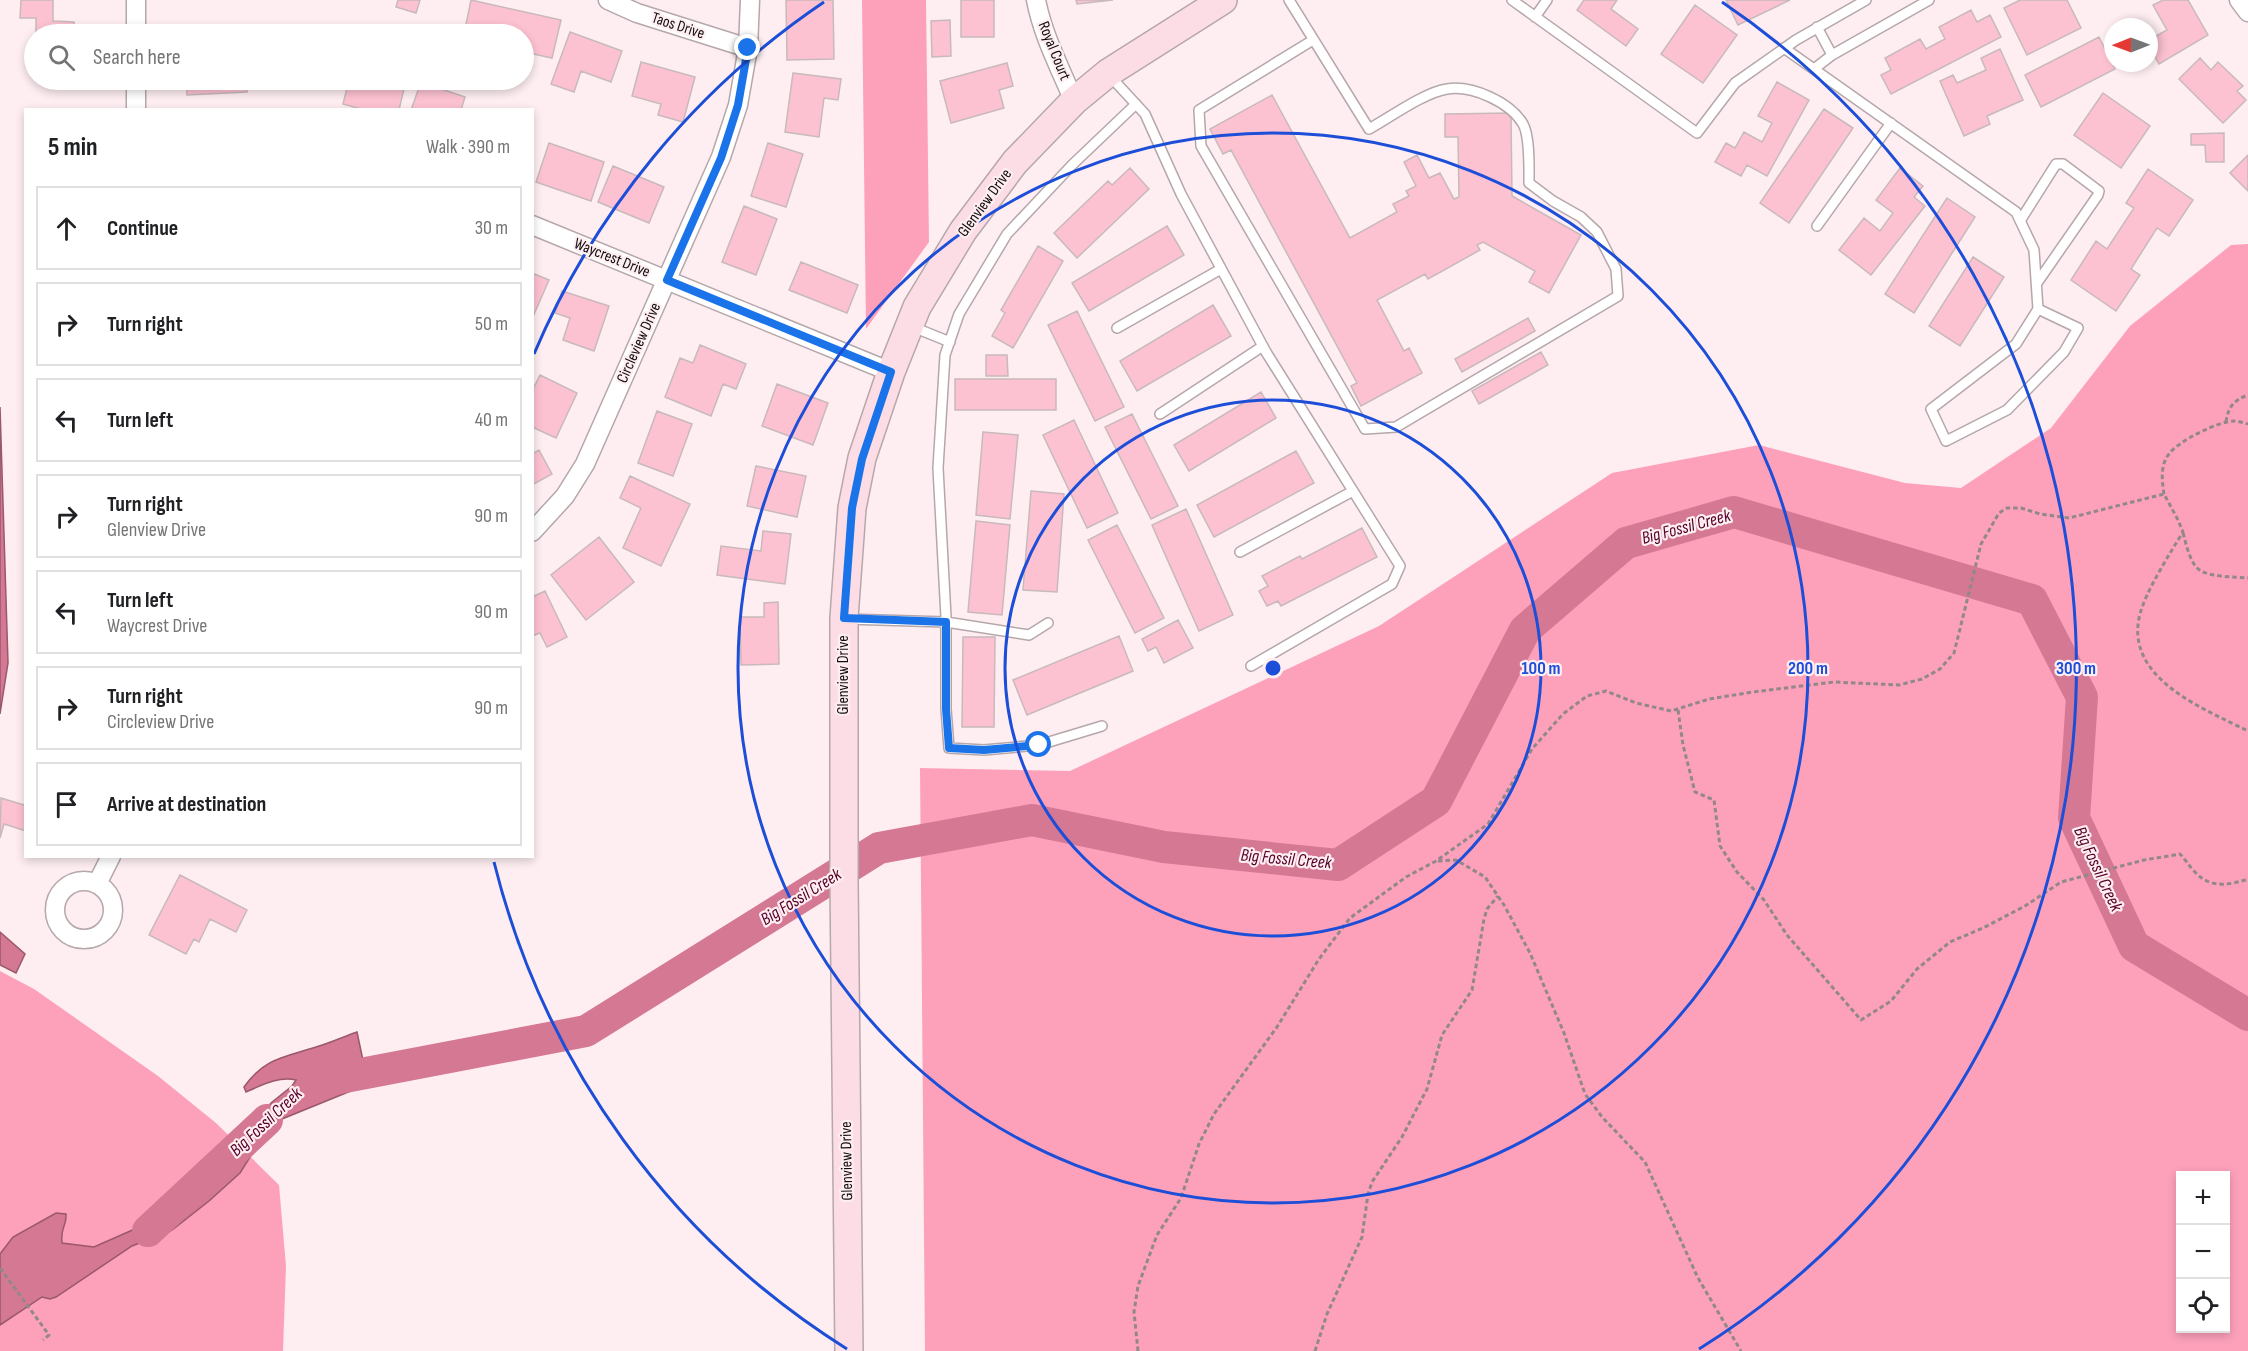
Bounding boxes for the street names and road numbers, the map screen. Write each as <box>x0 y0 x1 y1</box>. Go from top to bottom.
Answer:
street label: Taos Drive <box>649 9 707 43</box>
street label: Royal Court <box>1034 19 1074 83</box>
street label: Glenview Drive <box>954 165 1016 241</box>
street label: Waycrest Drive <box>571 234 653 282</box>
street label: Circleview Drive <box>613 300 665 386</box>
street label: Glenview Drive <box>834 635 853 715</box>
street label: Glenview Drive <box>837 1121 857 1201</box>

